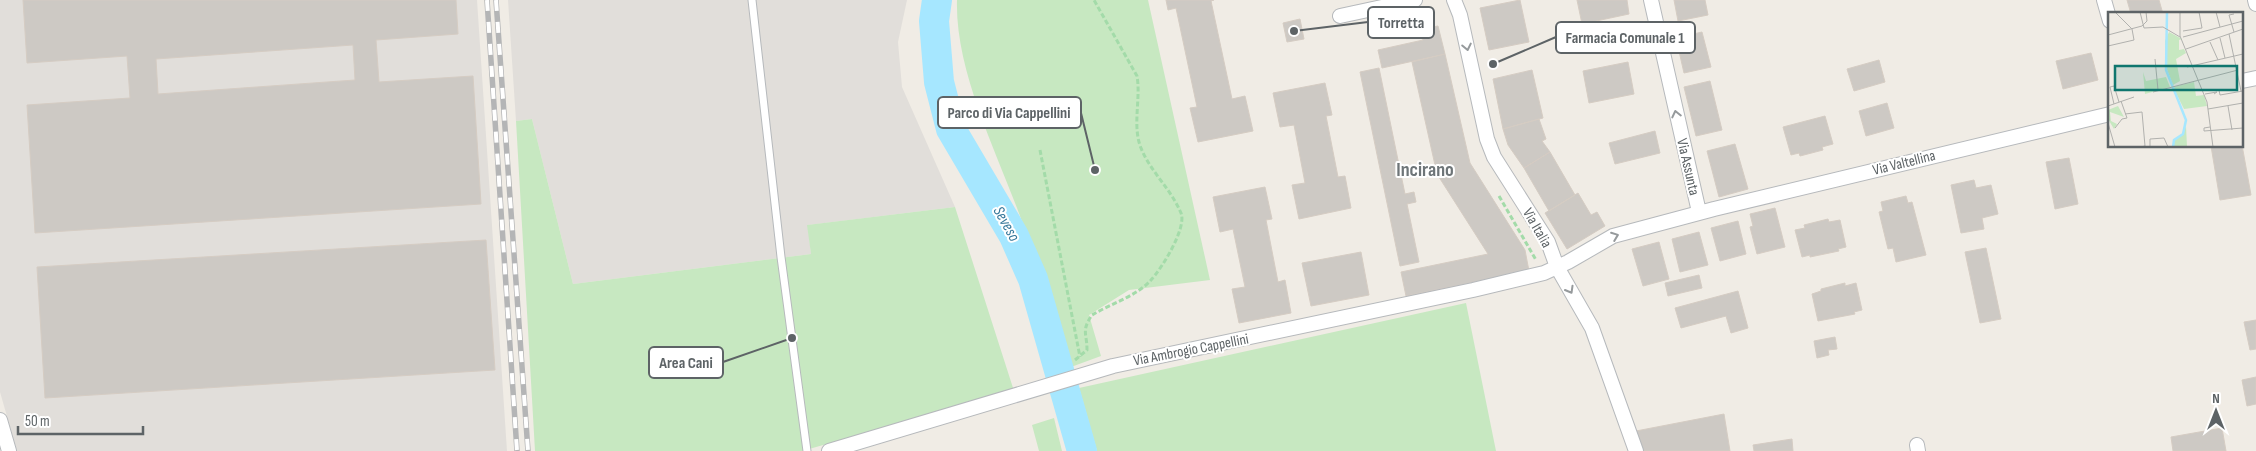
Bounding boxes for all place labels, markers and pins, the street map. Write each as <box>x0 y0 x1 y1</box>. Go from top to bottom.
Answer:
callout: Torretta <box>1368 7 1434 38</box>
callout: Farmacia Comunale 1 <box>1556 22 1695 53</box>
callout: Parco di Via Cappellini <box>938 97 1081 128</box>
callout: Area Cani <box>649 347 723 378</box>

